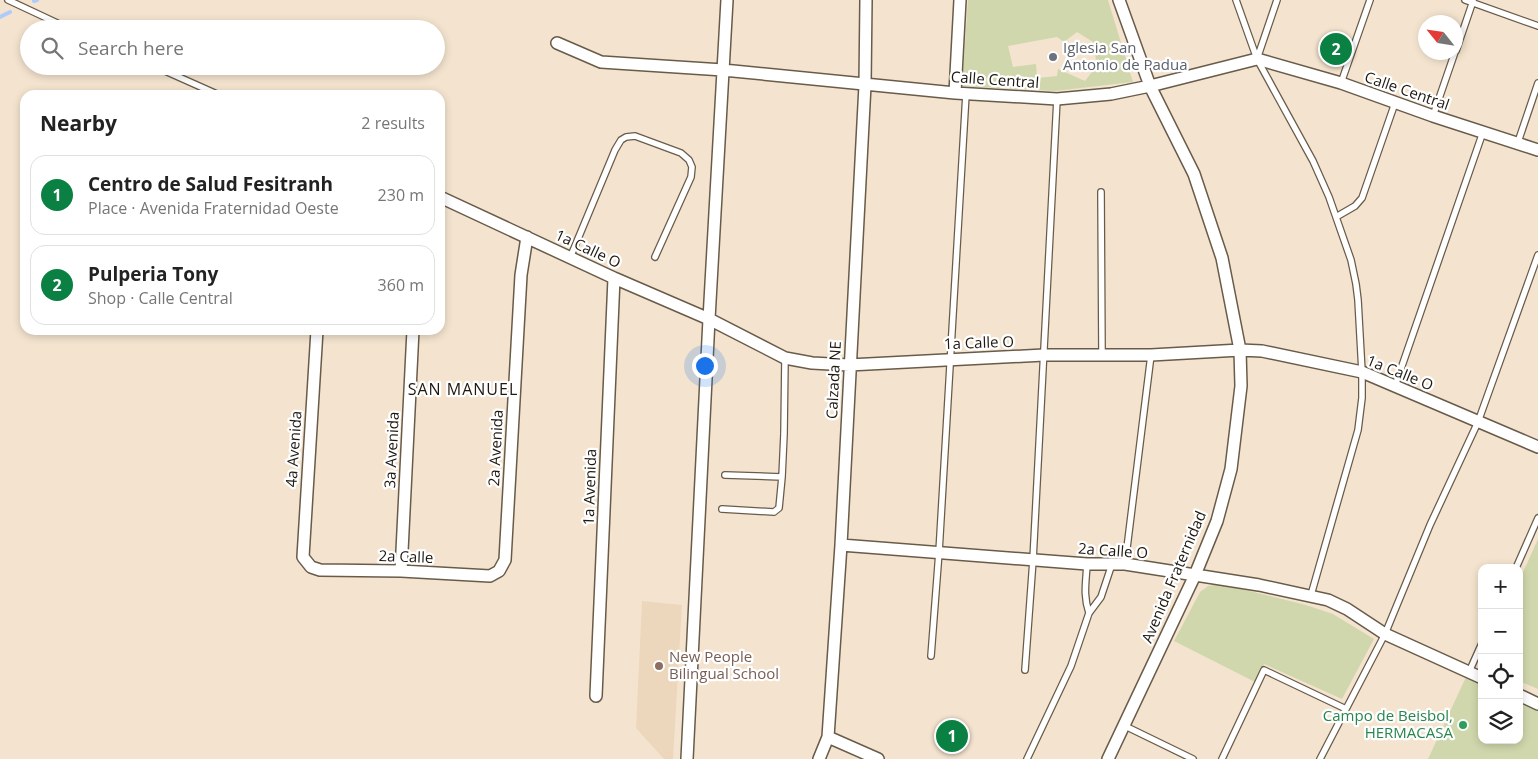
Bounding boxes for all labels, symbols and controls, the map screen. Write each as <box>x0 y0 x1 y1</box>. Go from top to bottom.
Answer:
north arrow <box>1418 15 1463 60</box>
search box <box>20 20 445 75</box>
pin: 2 <box>1320 30 1352 68</box>
icon: search <box>38 34 66 62</box>
text: Search here <box>78 35 184 61</box>
place label: Iglesia San Antonio de Padua <box>1063 37 1188 74</box>
marker: Iglesia San Antonio de Padua <box>1047 51 1059 63</box>
street label: Calle Central <box>950 66 1040 92</box>
street label: Calle Central <box>1362 66 1452 114</box>
text: Nearby <box>40 109 117 137</box>
text: 2 results <box>361 112 425 134</box>
text: Centro de Salud Fesitranh <box>88 171 333 197</box>
text: 1 <box>52 184 62 206</box>
text: 230 m <box>378 184 424 206</box>
text: Place · Avenida Fraternidad Oeste <box>88 197 339 219</box>
street label: 1a Calle O <box>552 224 624 272</box>
text: Pulperia Tony <box>88 261 218 287</box>
text: 2 <box>52 274 62 296</box>
text: 360 m <box>378 274 424 296</box>
text: Shop · Calle Central <box>88 287 233 309</box>
street label: 1a Calle O <box>944 331 1014 353</box>
street label: Calzada NE <box>821 340 845 419</box>
street label: 1a Calle O <box>1364 350 1437 394</box>
your location <box>692 353 718 379</box>
district label: SAN MANUEL <box>408 378 518 400</box>
street label: 2a Avenida <box>483 409 507 487</box>
street label: 4a Avenida <box>280 410 306 488</box>
street label: 3a Avenida <box>379 411 403 489</box>
street label: 1a Avenida <box>578 448 600 526</box>
street label: Avenida Fraternidad <box>1136 508 1210 646</box>
street label: 2a Calle O <box>1077 538 1149 562</box>
street label: 2a Calle <box>378 545 434 567</box>
map controls <box>1478 564 1523 744</box>
button: + <box>1478 564 1523 609</box>
button: − <box>1478 609 1523 654</box>
place label: New People Bilingual School <box>669 646 779 683</box>
button: locate <box>1478 654 1523 699</box>
marker: New People Bilingual School <box>653 660 665 672</box>
button: layers <box>1478 699 1523 744</box>
place label: Campo de Beisbol, HERMACASA <box>1323 705 1454 742</box>
pin: 1 <box>936 717 968 755</box>
marker: Campo de Beisbol, HERMACASA <box>1457 719 1469 731</box>

